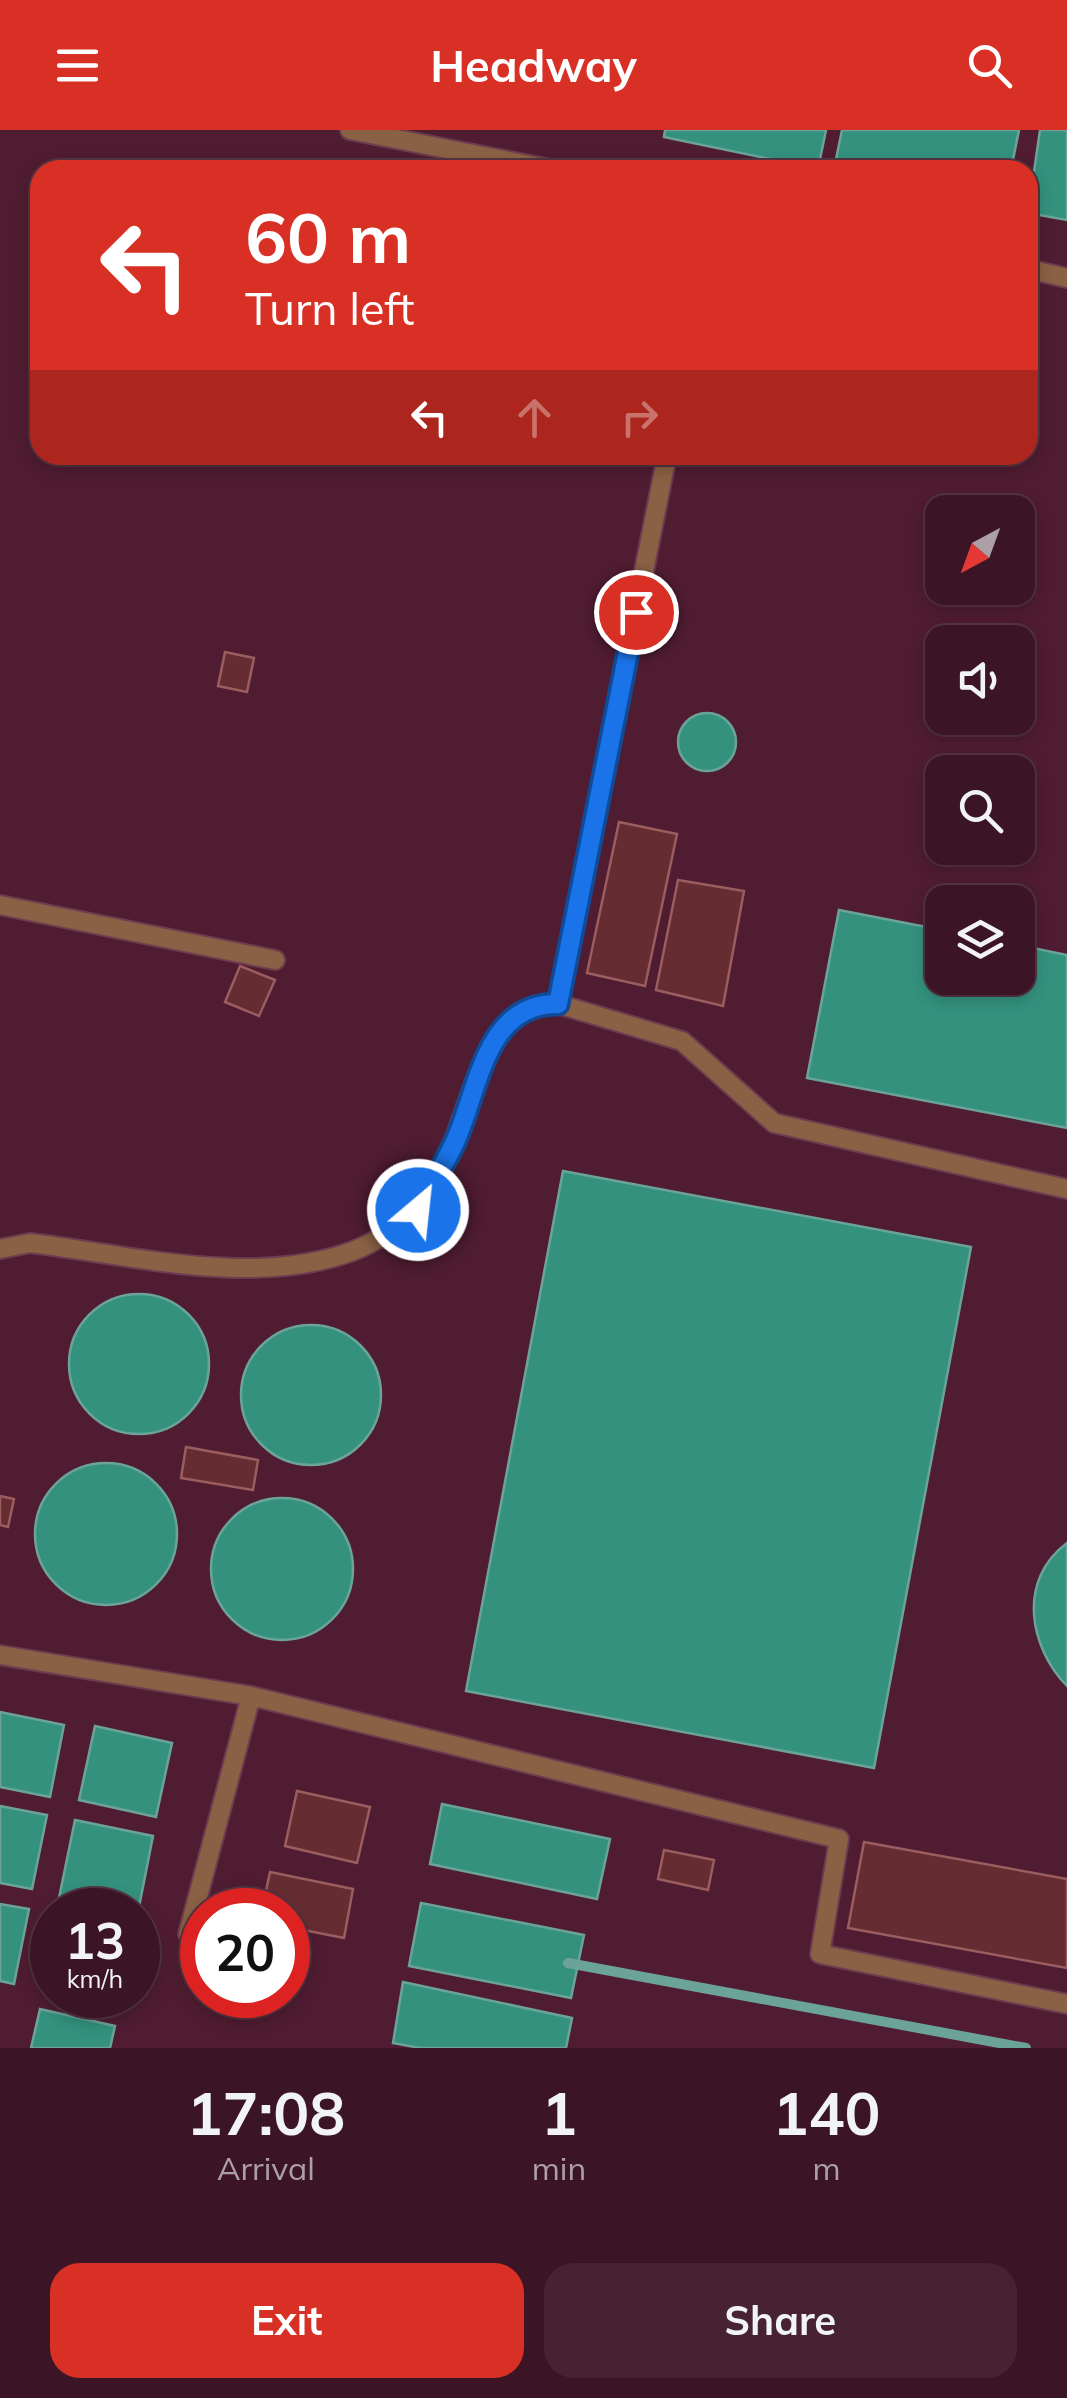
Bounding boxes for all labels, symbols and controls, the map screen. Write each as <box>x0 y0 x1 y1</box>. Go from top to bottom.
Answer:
text: Headway <box>430 37 637 93</box>
icon: menu <box>50 38 105 93</box>
icon: search <box>962 38 1017 93</box>
text: 60 m <box>245 193 411 281</box>
icon: left <box>80 200 210 330</box>
text: Turn left <box>245 280 414 336</box>
icon: left <box>402 390 457 445</box>
icon: ahead <box>507 390 562 445</box>
icon: right <box>612 390 667 445</box>
north arrow <box>925 495 1035 605</box>
map controls <box>925 495 1035 995</box>
pin <box>594 570 679 655</box>
icon: arrive <box>609 585 664 640</box>
button: sound <box>925 625 1035 735</box>
button: search <box>925 755 1035 865</box>
button: layers <box>925 885 1035 995</box>
position arrow <box>366 1158 470 1262</box>
speed limit sign: 20 <box>180 1888 310 2018</box>
text: 13 <box>65 1909 125 1972</box>
text: km/h <box>67 1963 123 1994</box>
text: 17:08 <box>186 2075 345 2150</box>
text: 1 <box>541 2075 577 2150</box>
text: 140 <box>773 2075 881 2150</box>
text: Arrival <box>217 2148 315 2188</box>
text: min <box>532 2148 586 2188</box>
text: m <box>813 2148 841 2188</box>
button: Exit <box>50 2263 524 2378</box>
button: Share <box>544 2263 1017 2378</box>

